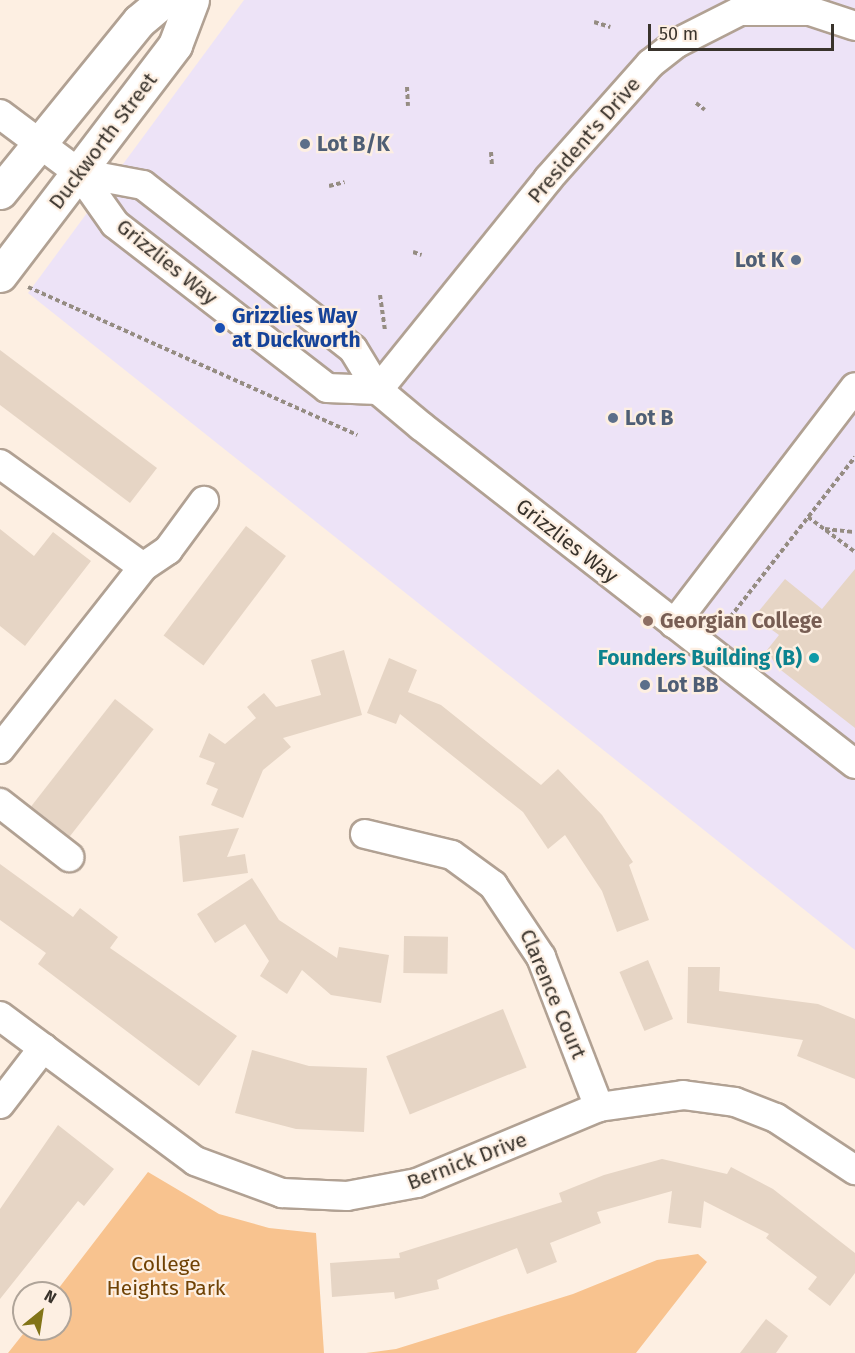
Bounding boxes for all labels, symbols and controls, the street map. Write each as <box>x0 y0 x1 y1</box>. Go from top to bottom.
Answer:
scale bar <box>651 12 837 50</box>
text: 50 m <box>659 23 698 45</box>
street label: Duckworth Street <box>43 68 163 214</box>
street label: President's Drive <box>522 72 646 208</box>
place label: Lot B/K <box>317 131 390 157</box>
marker: Lot B/K <box>298 137 312 151</box>
street label: Grizzlies Way <box>111 214 223 310</box>
place label: Lot K <box>735 247 784 273</box>
marker: Lot K <box>789 253 803 267</box>
place label: Grizzlies Way at Duckworth <box>232 303 361 353</box>
marker: Grizzlies Way at Duckworth <box>213 321 227 335</box>
place label: Lot B <box>625 405 674 431</box>
marker: Lot B <box>606 411 620 425</box>
street label: Grizzlies Way <box>511 493 623 589</box>
place label: Georgian College <box>660 608 822 634</box>
marker: Georgian College <box>641 614 655 628</box>
place label: Founders Building (B) <box>598 645 802 671</box>
marker: Founders Building (B) <box>807 651 821 665</box>
place label: Lot BB <box>657 672 719 698</box>
marker: Lot BB <box>638 678 652 692</box>
street label: Clarence Court <box>514 925 592 1063</box>
street label: Bernick Drive <box>404 1127 530 1195</box>
park label: College Heights Park <box>106 1251 226 1301</box>
north arrow <box>12 1281 72 1341</box>
text: N <box>41 1286 60 1308</box>

